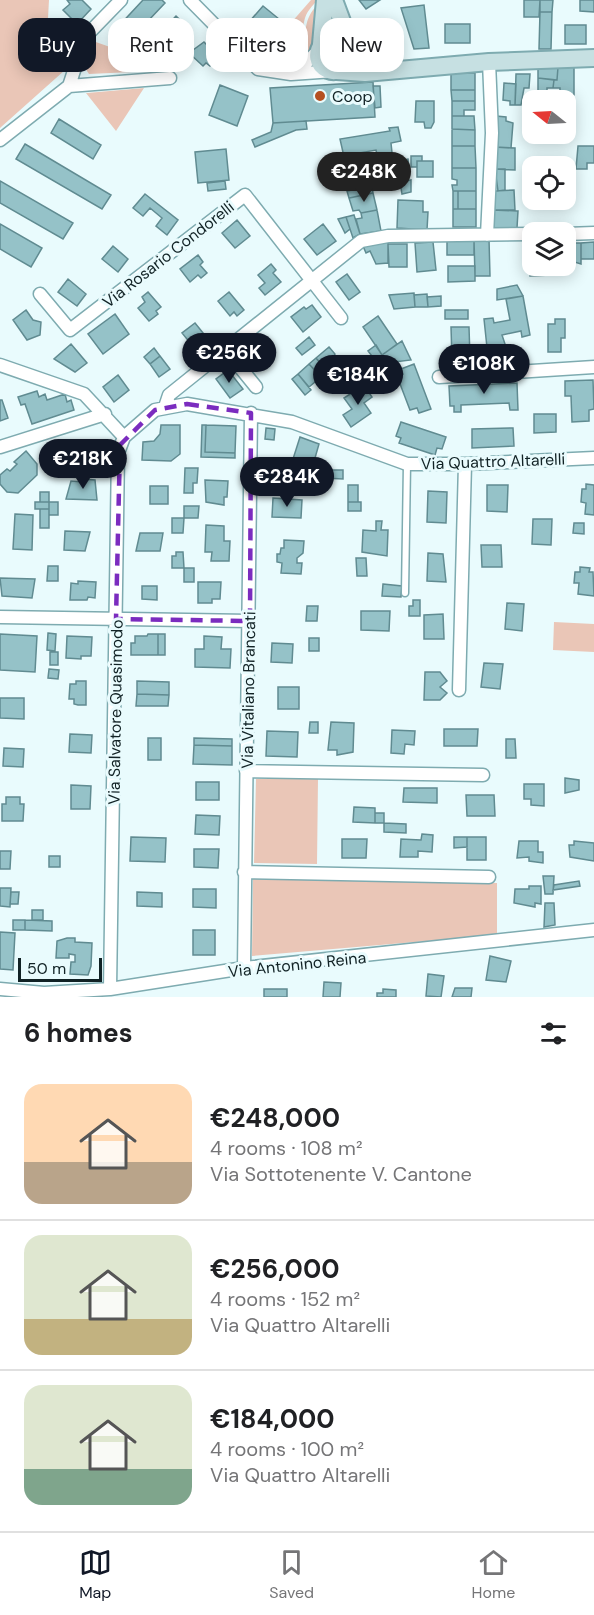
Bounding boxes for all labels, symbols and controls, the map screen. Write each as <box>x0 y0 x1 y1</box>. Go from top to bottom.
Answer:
chip: Buy <box>18 18 96 72</box>
chip: Rent <box>108 18 194 72</box>
chip: Filters <box>206 18 308 72</box>
chip: New <box>320 18 404 72</box>
place label: Coop <box>332 86 372 107</box>
marker: Coop <box>313 89 327 103</box>
north arrow <box>522 90 576 144</box>
map controls <box>522 90 576 276</box>
pin: €248K <box>322 152 406 203</box>
button: locate <box>522 156 576 210</box>
text: €248K <box>331 158 397 184</box>
street label: Via Rosario Condorelli <box>98 196 238 312</box>
button: layers <box>522 222 576 276</box>
pin: €256K <box>187 333 271 384</box>
text: €256K <box>196 339 262 365</box>
pin: €108K <box>442 344 526 395</box>
text: €108K <box>453 350 515 376</box>
pin: €184K <box>316 355 400 406</box>
text: €184K <box>327 361 389 387</box>
pin: €218K <box>41 439 125 490</box>
text: €218K <box>53 445 113 471</box>
street label: Via Quattro Altarelli <box>421 448 565 475</box>
pin: €284K <box>245 457 329 508</box>
text: €284K <box>254 463 320 489</box>
street label: Via Vitaliano Brancati <box>237 611 260 769</box>
street label: Via Salvatore Quasimodo <box>103 619 128 805</box>
street label: Via Antonino Reina <box>227 947 367 982</box>
scale bar <box>18 955 102 983</box>
text: 50 m <box>27 958 66 979</box>
text: 6 homes <box>24 1016 132 1050</box>
icon: filters <box>537 1017 570 1050</box>
text: €248,000 <box>210 1101 340 1135</box>
icon: home <box>72 1108 144 1180</box>
text: 4 rooms · 108 m² <box>210 1135 362 1161</box>
text: Via Sottotenente V. Cantone <box>210 1161 472 1187</box>
text: €256,000 <box>210 1252 340 1286</box>
icon: home <box>72 1259 144 1331</box>
text: 4 rooms · 152 m² <box>210 1286 360 1312</box>
text: Via Quattro Altarelli <box>210 1312 390 1338</box>
text: €184,000 <box>210 1402 335 1436</box>
icon: home <box>72 1409 144 1481</box>
text: 4 rooms · 100 m² <box>210 1436 364 1462</box>
text: Via Quattro Altarelli <box>210 1462 390 1488</box>
tab: Map <box>79 1546 112 1603</box>
tab: Saved <box>269 1546 314 1603</box>
tab: Home <box>472 1546 515 1603</box>

